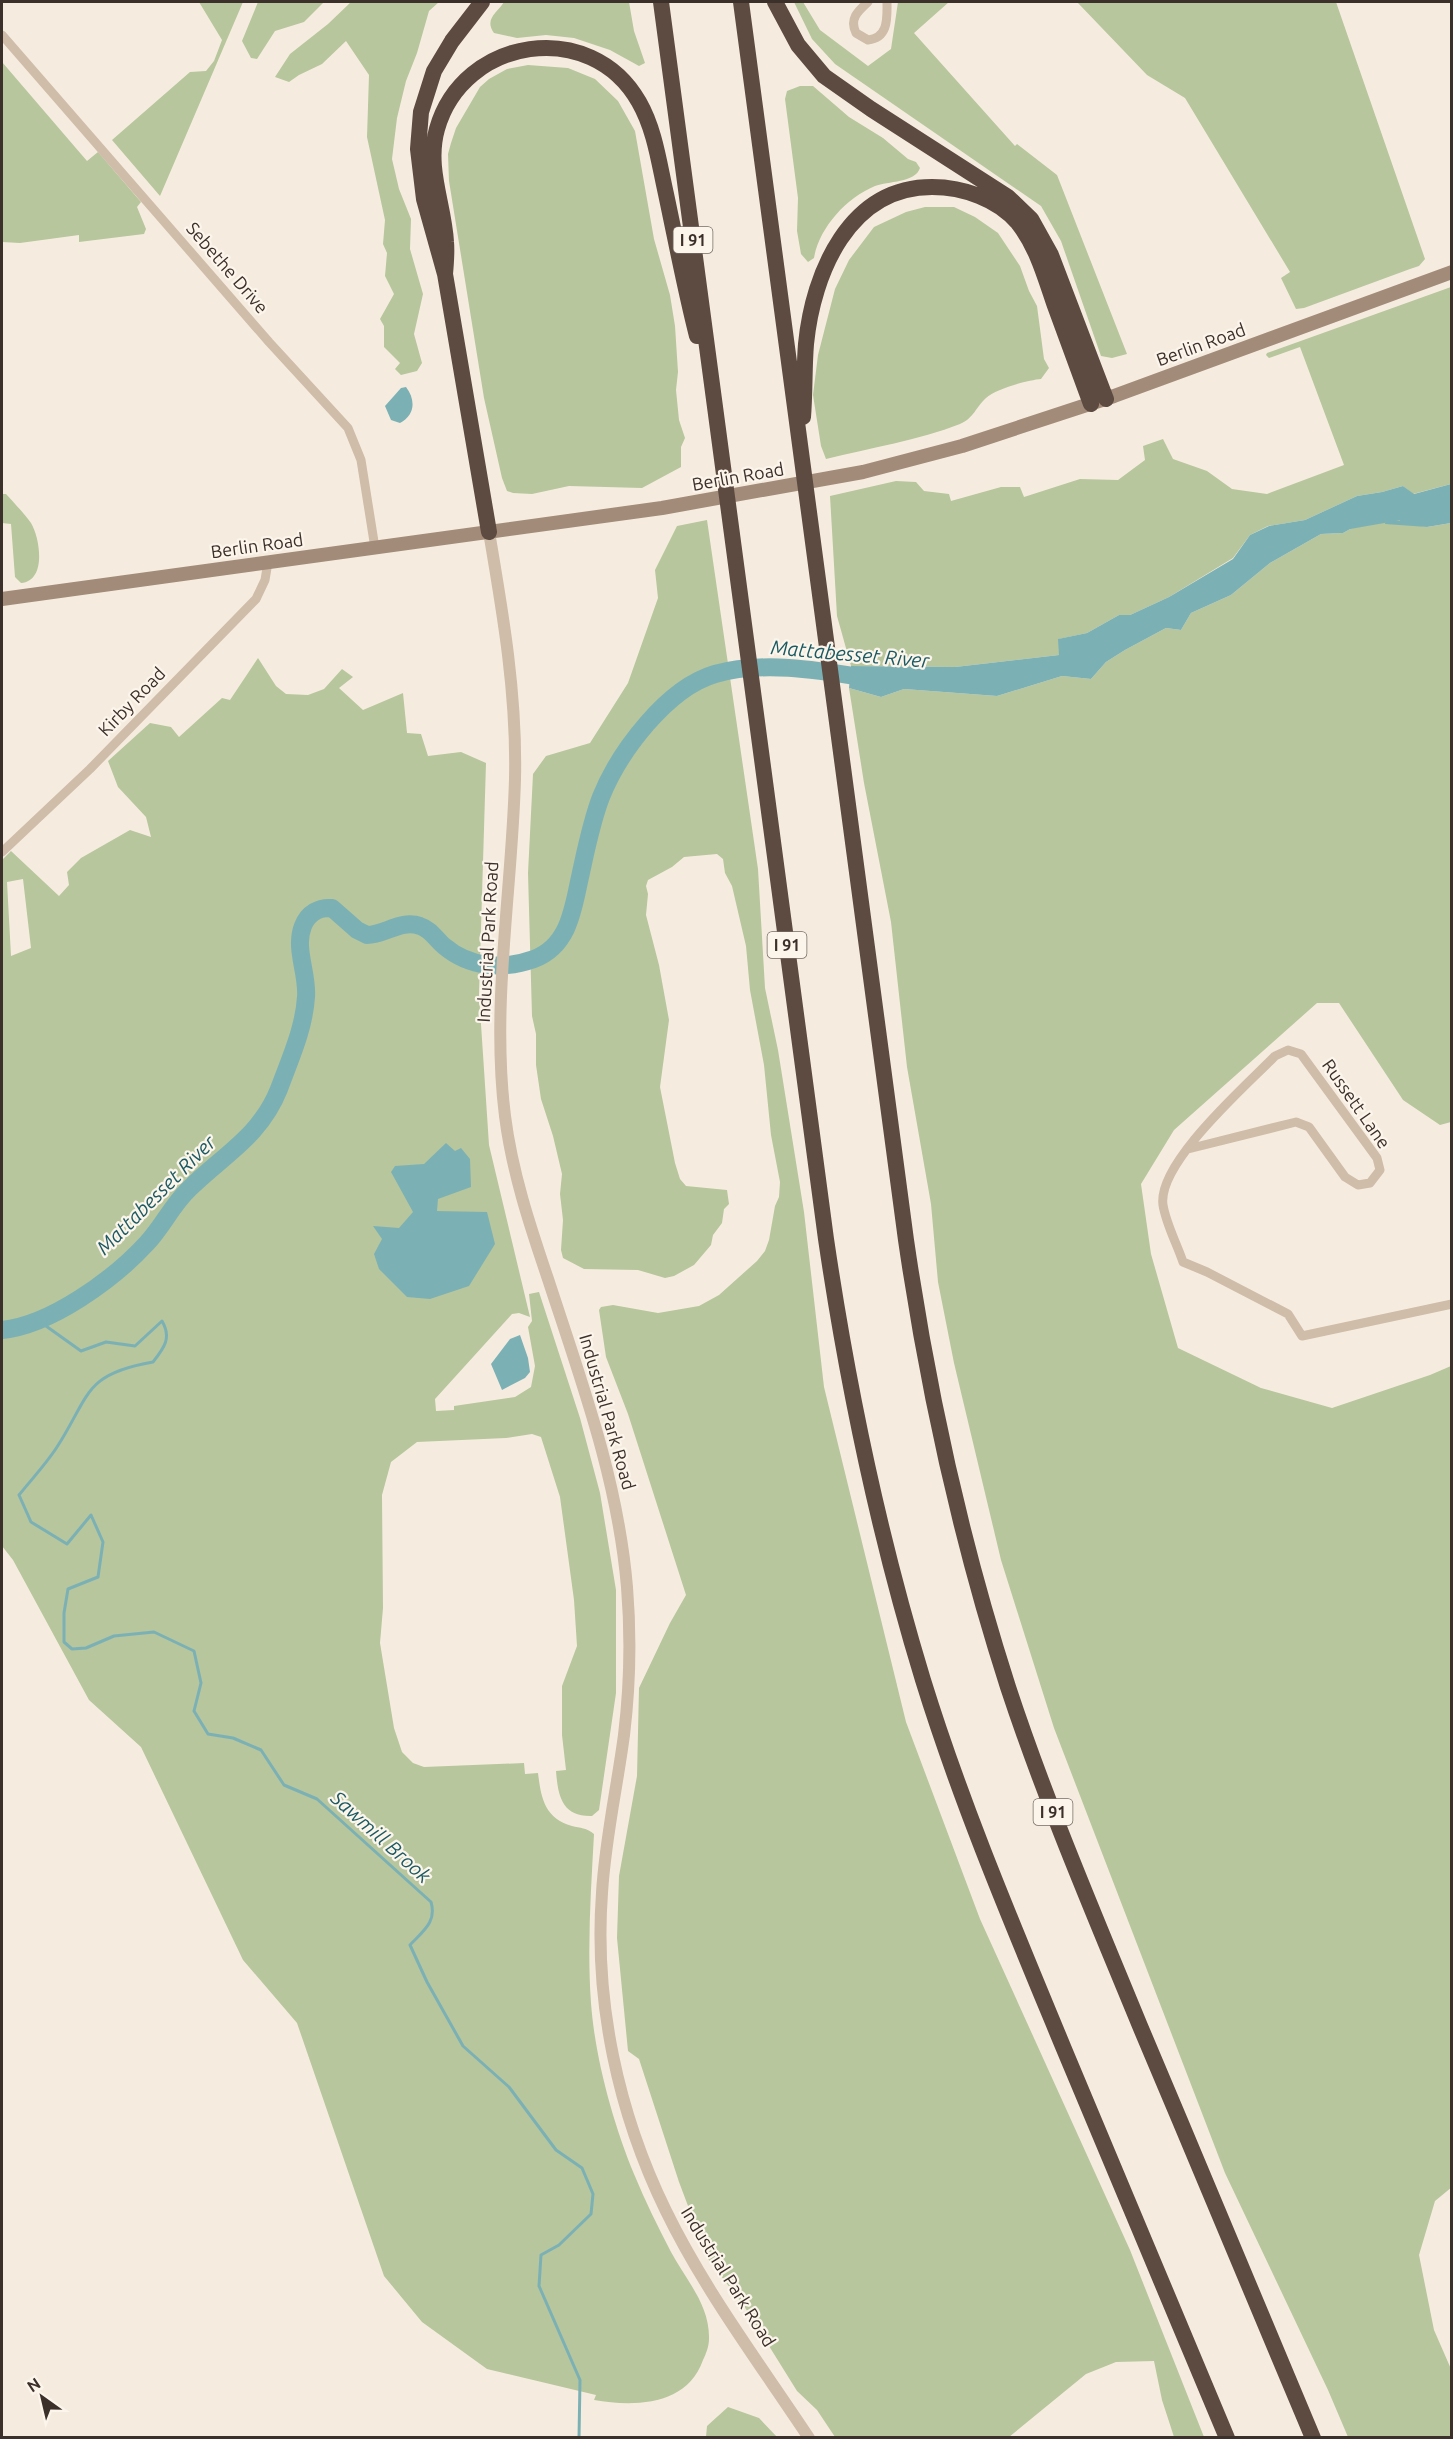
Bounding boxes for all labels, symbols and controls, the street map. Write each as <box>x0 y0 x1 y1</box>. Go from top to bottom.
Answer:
street label: Sebethe Drive <box>183 218 273 317</box>
road number: I 91 <box>674 227 712 253</box>
street label: Berlin Road <box>1153 319 1248 369</box>
street label: Berlin Road <box>690 458 785 494</box>
street label: Berlin Road <box>209 529 304 561</box>
water label: Mattabesset River <box>770 635 932 672</box>
street label: Kirby Road <box>94 663 169 740</box>
street label: Industrial Park Road <box>473 861 501 1023</box>
road number: I 91 <box>768 932 806 958</box>
street label: Russett Lane <box>1319 1055 1395 1152</box>
water label: Mattabesset River <box>91 1129 221 1259</box>
street label: Industrial Park Road <box>576 1331 640 1492</box>
water label: Sawmill Brook <box>326 1785 436 1888</box>
road number: I 91 <box>1034 1799 1072 1825</box>
street label: Industrial Park Road <box>678 2203 780 2350</box>
north arrow <box>12 2367 72 2427</box>
text: N <box>24 2374 44 2395</box>

